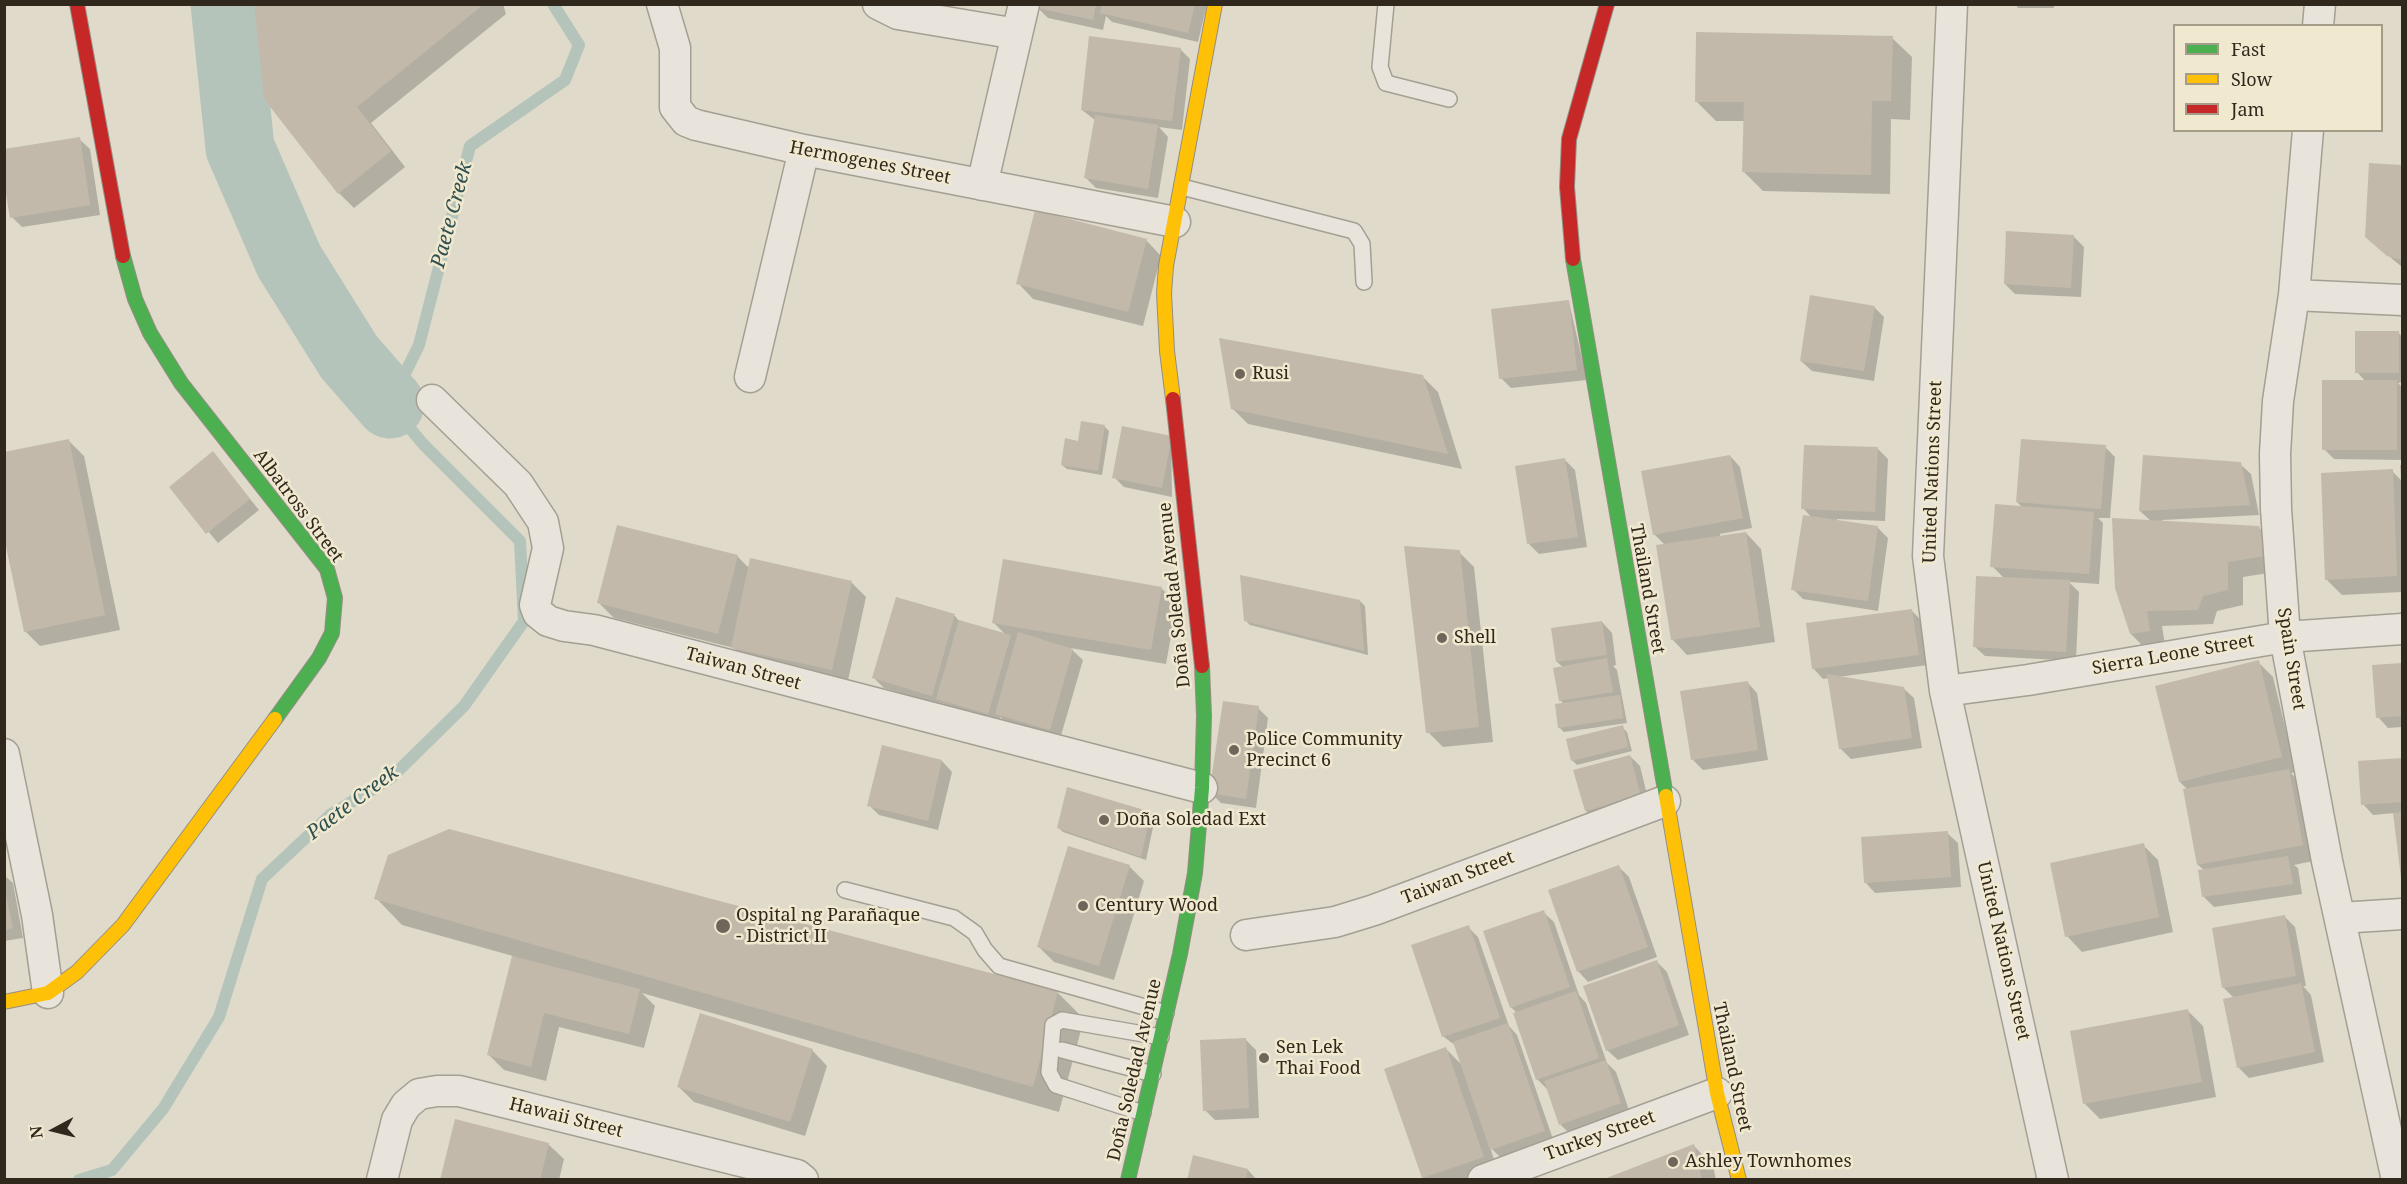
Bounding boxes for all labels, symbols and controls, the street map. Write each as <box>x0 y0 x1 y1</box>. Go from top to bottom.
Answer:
legend <box>2173 24 2383 132</box>
text: Fast <box>2231 37 2266 61</box>
text: Slow <box>2231 67 2272 91</box>
text: Jam <box>2231 97 2265 121</box>
street label: Hermogenes Street <box>788 137 952 189</box>
water label: Paete Creek <box>426 159 478 271</box>
place label: Rusi <box>1252 363 1289 385</box>
marker: Rusi <box>1233 367 1247 381</box>
street label: United Nations Street <box>1919 380 1947 564</box>
street label: Albatross Street <box>249 445 347 567</box>
street label: Doña Soledad Avenue <box>1155 501 1195 689</box>
street label: Thailand Street <box>1625 522 1669 656</box>
street label: Spain Street <box>2272 606 2310 712</box>
place label: Shell <box>1454 627 1496 649</box>
street label: Sierra Leone Street <box>2090 630 2256 680</box>
marker: Shell <box>1435 631 1449 645</box>
street label: Taiwan Street <box>683 643 803 695</box>
place label: Police Community Precinct 6 <box>1246 729 1403 771</box>
marker: Police Community Precinct 6 <box>1227 743 1241 757</box>
water label: Paete Creek <box>302 761 404 845</box>
place label: Doña Soledad Ext <box>1116 809 1266 831</box>
marker: Doña Soledad Ext <box>1097 813 1111 827</box>
street label: Taiwan Street <box>1399 847 1517 909</box>
street label: United Nations Street <box>1972 859 2034 1043</box>
place label: Century Wood <box>1095 895 1218 917</box>
marker: Century Wood <box>1076 899 1090 913</box>
place label: Ospital ng Parañaque - District II <box>736 905 920 948</box>
marker: Ospital ng Parañaque - District II <box>714 917 732 935</box>
street label: Doña Soledad Avenue <box>1103 977 1167 1163</box>
street label: Thailand Street <box>1708 1000 1756 1134</box>
place label: Sen Lek Thai Food <box>1276 1037 1361 1080</box>
marker: Sen Lek Thai Food <box>1257 1051 1271 1065</box>
street label: Hawaii Street <box>507 1093 625 1143</box>
north arrow <box>24 1100 84 1160</box>
street label: Turkey Street <box>1542 1106 1658 1166</box>
text: N <box>24 1125 48 1140</box>
place label: Ashley Townhomes <box>1685 1151 1852 1173</box>
marker: Ashley Townhomes <box>1666 1155 1680 1169</box>

